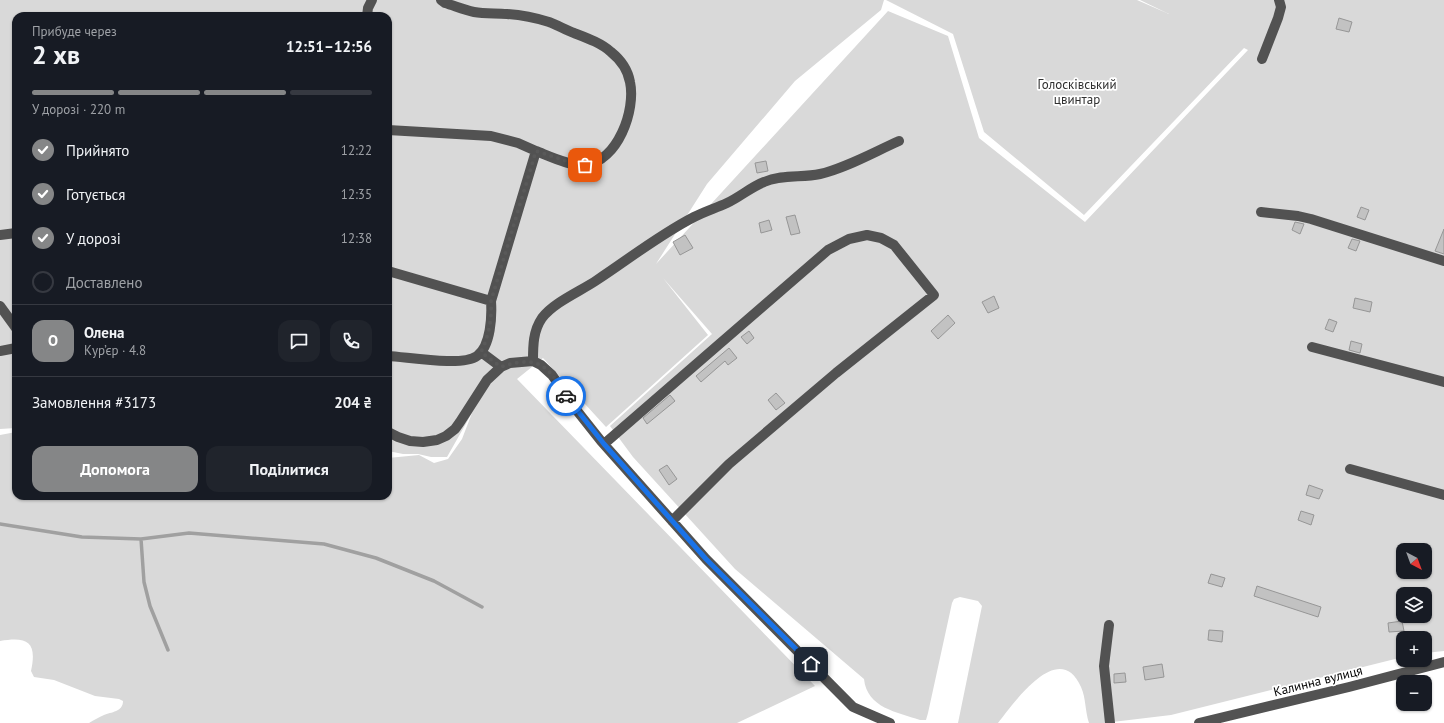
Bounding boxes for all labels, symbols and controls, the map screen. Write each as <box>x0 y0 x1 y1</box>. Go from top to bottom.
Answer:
text: Прибуде через <box>32 23 117 40</box>
text: 12:51–12:56 <box>286 37 372 56</box>
text: 2 хв <box>32 38 80 71</box>
park label: Голосківський цвинтар <box>1037 76 1117 108</box>
text: У дорозі · 220 m <box>32 101 125 118</box>
icon: check <box>32 139 54 161</box>
text: Прийнято <box>66 141 129 160</box>
text: 12:22 <box>341 142 372 159</box>
pin <box>568 148 602 182</box>
icon: bag <box>574 154 596 176</box>
icon: check <box>32 183 54 205</box>
text: Готується <box>66 185 125 204</box>
text: 12:35 <box>341 186 372 203</box>
icon: check <box>32 227 54 249</box>
text: У дорозі <box>66 229 121 248</box>
text: 12:38 <box>341 230 372 247</box>
text: Доставлено <box>66 273 142 292</box>
button: chat <box>278 320 320 362</box>
button: phone <box>330 320 372 362</box>
text: Олена <box>84 323 124 342</box>
text: О <box>48 331 58 350</box>
text: Кур’єр · 4.8 <box>84 342 146 359</box>
courier <box>546 376 586 416</box>
icon: car <box>555 385 577 407</box>
text: Замовлення #3173 <box>32 393 156 412</box>
text: 204 ₴ <box>334 393 372 412</box>
button: Допомога <box>32 446 198 492</box>
button: Поділитися <box>206 446 372 492</box>
north arrow <box>1396 543 1432 579</box>
map controls <box>1396 543 1432 711</box>
button: layers <box>1396 587 1432 623</box>
button: + <box>1396 631 1432 667</box>
pin <box>794 647 828 681</box>
icon: home <box>800 653 822 675</box>
street label: Калинна вулиця <box>1272 662 1364 700</box>
button: − <box>1396 675 1432 711</box>

